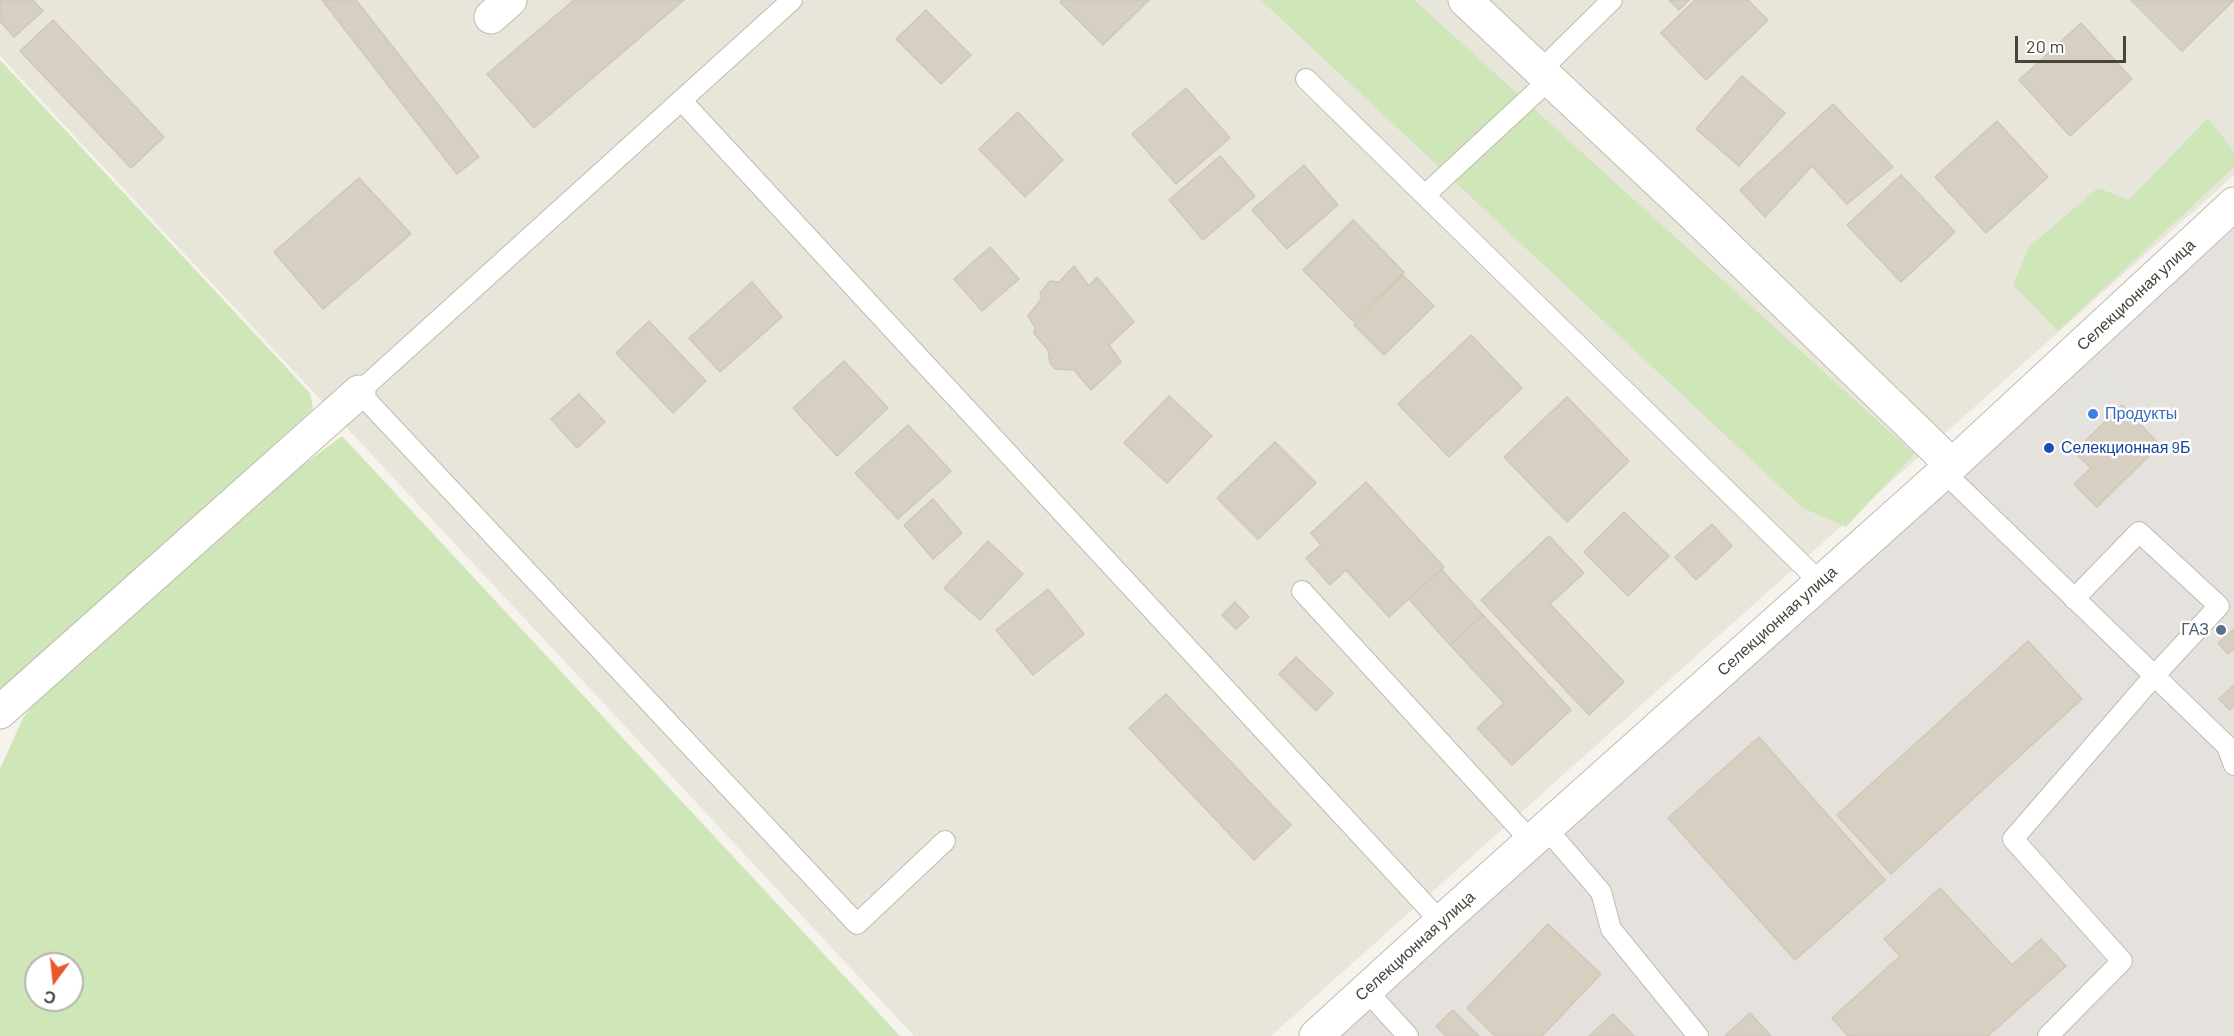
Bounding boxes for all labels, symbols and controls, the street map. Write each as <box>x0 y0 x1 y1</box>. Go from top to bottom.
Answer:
scale bar <box>2018 24 2129 62</box>
text: 20 m <box>2026 35 2064 57</box>
street label: Селекционная улица <box>2073 235 2199 355</box>
place label: Продукты <box>2105 404 2177 424</box>
marker: Продукты <box>2086 407 2100 421</box>
place label: Селекционная 9Б <box>2061 438 2190 458</box>
marker: Селекционная 9Б <box>2042 441 2056 455</box>
street label: Селекционная улица <box>1713 562 1841 680</box>
place label: ГАЗ <box>2181 620 2209 640</box>
marker: ГАЗ <box>2214 623 2228 637</box>
street label: Селекционная улица <box>1351 887 1479 1005</box>
north arrow <box>24 952 84 1012</box>
text: С <box>42 987 58 1009</box>

